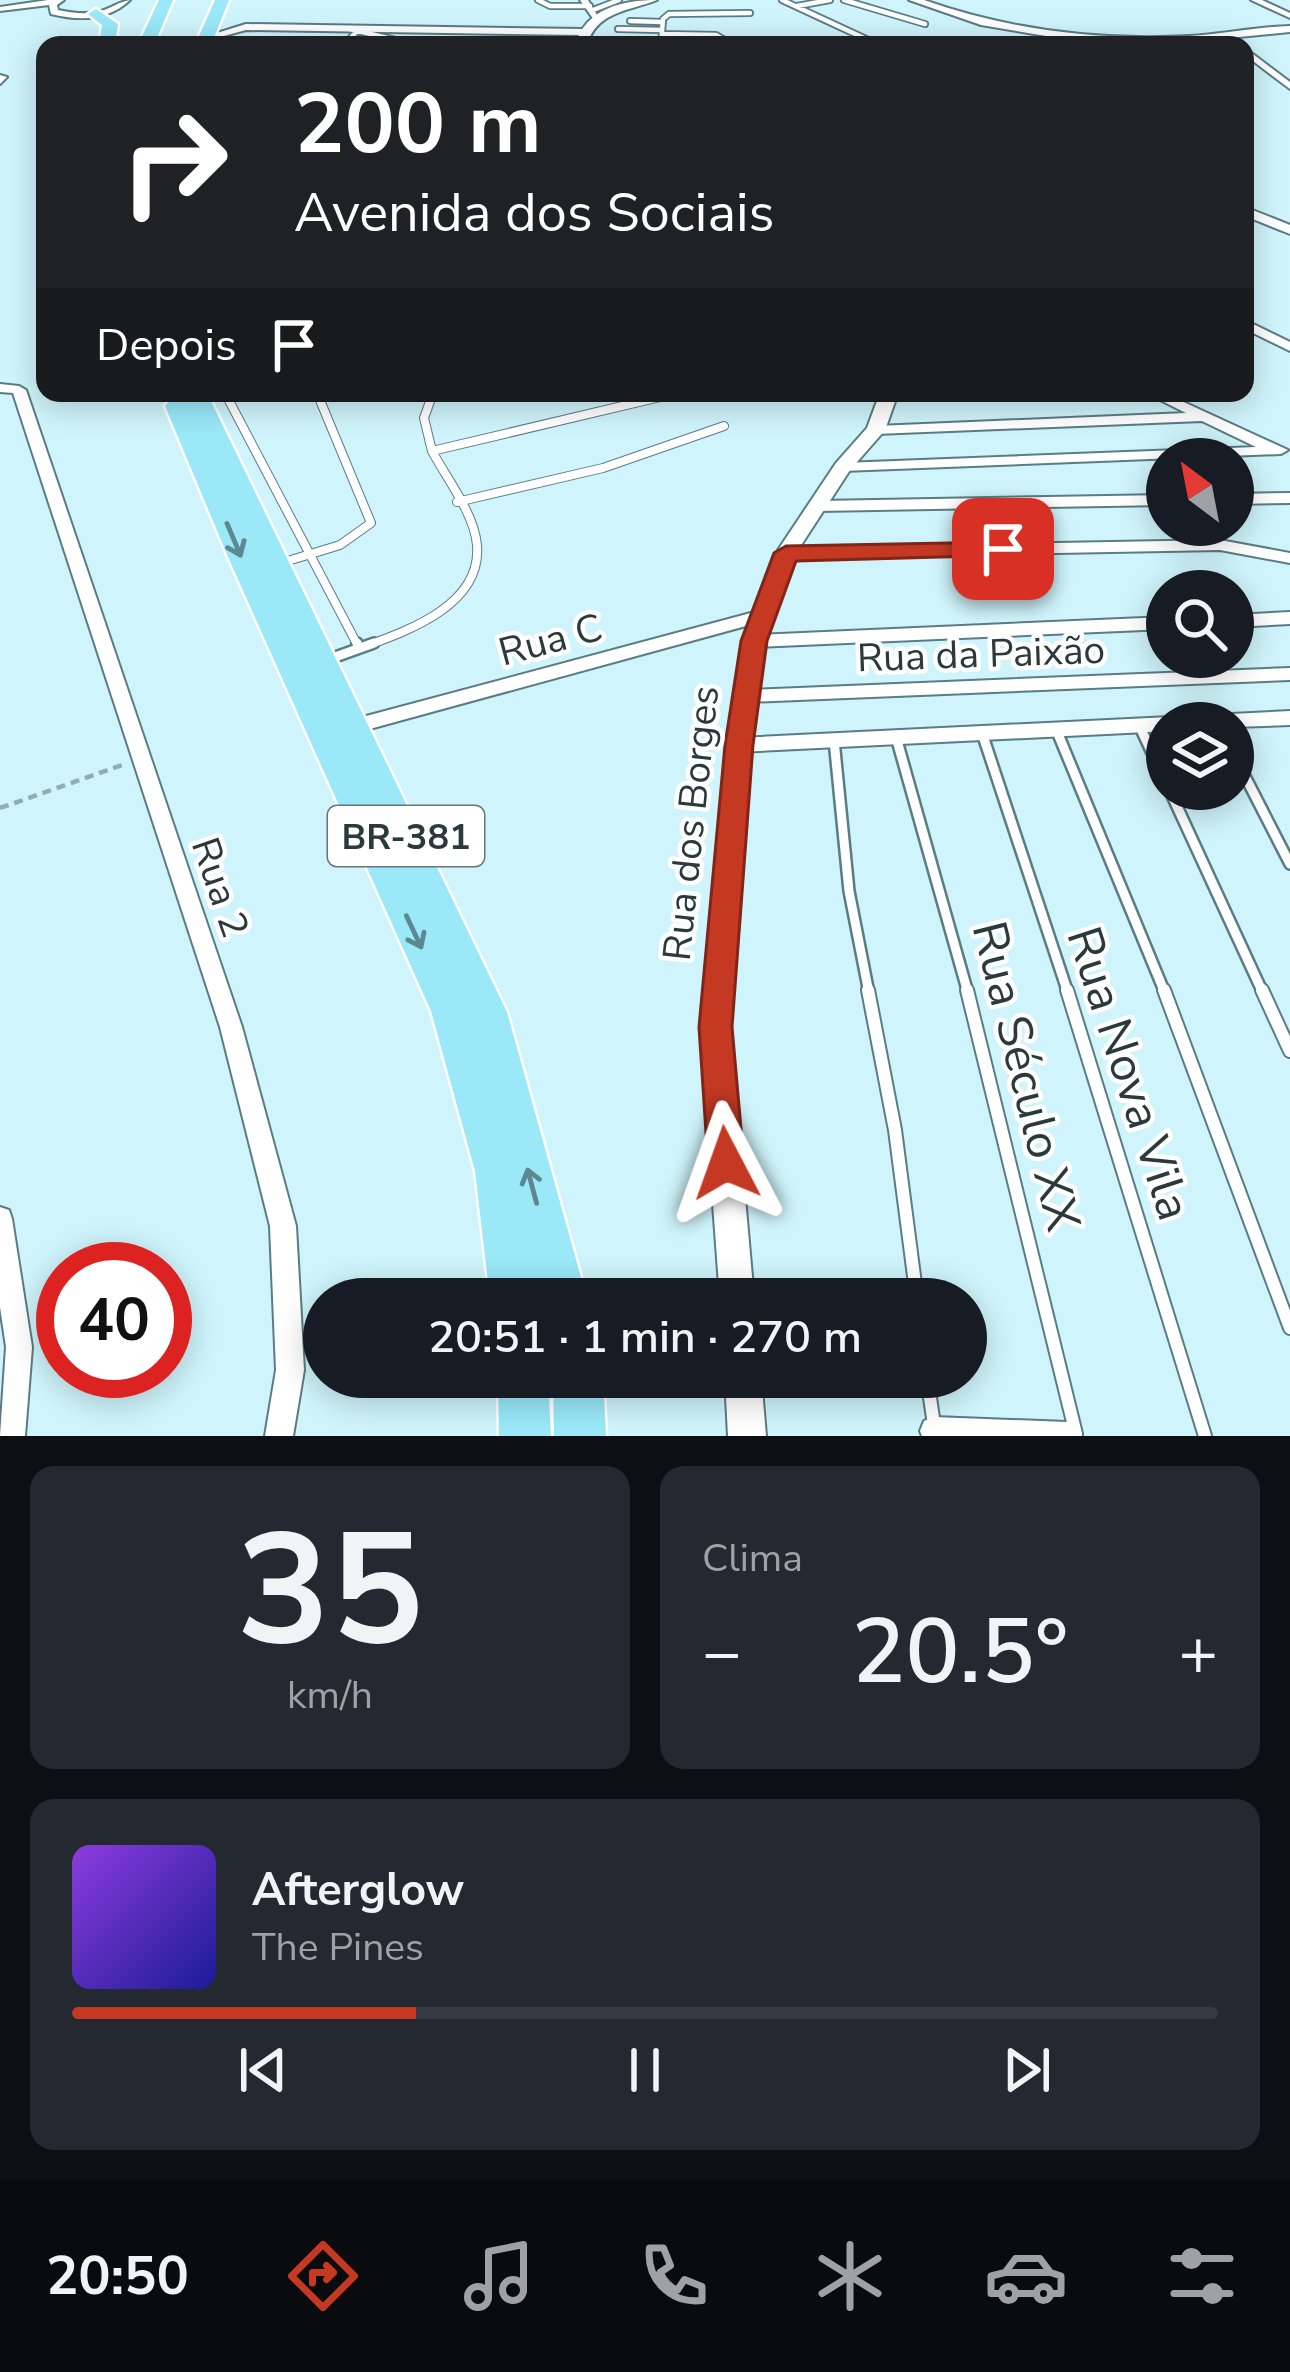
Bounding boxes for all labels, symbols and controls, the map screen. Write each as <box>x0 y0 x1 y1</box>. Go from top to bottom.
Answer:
text: 200 m <box>294 67 542 182</box>
icon: right <box>96 84 252 240</box>
text: Avenida dos Sociais <box>294 176 775 250</box>
icon: arrive <box>261 312 327 378</box>
text: Depois <box>96 315 237 376</box>
north arrow <box>1146 438 1254 546</box>
map controls <box>1146 438 1254 810</box>
pin <box>952 498 1054 600</box>
icon: arrive <box>970 516 1036 582</box>
one-way arrow <box>225 521 247 557</box>
button: search <box>1146 570 1254 678</box>
street label: Rua C <box>493 601 608 680</box>
street label: Rua da Paixão <box>856 624 1106 685</box>
street label: Rua dos Borges <box>651 683 732 963</box>
button: layers <box>1146 702 1254 810</box>
road number: BR-381 <box>328 806 484 866</box>
street label: Rua 2 <box>178 831 261 944</box>
one-way arrow <box>405 913 427 949</box>
street label: Rua Século XX <box>956 915 1096 1238</box>
street label: Rua Nova Vila <box>1051 918 1207 1228</box>
position arrow <box>663 1100 789 1226</box>
one-way arrow <box>520 1168 542 1206</box>
speed limit sign: 40 <box>36 1242 192 1398</box>
text: 20:51 · 1 min · 270 m <box>428 1307 862 1368</box>
text: 35 <box>236 1484 424 1697</box>
text: Clima <box>702 1532 803 1585</box>
text: 20.5° <box>851 1591 1069 1714</box>
text: − <box>702 1608 742 1698</box>
text: + <box>1178 1608 1218 1698</box>
text: km/h <box>287 1669 373 1722</box>
text: Afterglow <box>252 1860 464 1921</box>
text: The Pines <box>252 1921 424 1974</box>
icon: previous <box>230 2037 296 2103</box>
icon: pause <box>612 2037 678 2103</box>
icon: next <box>994 2037 1060 2103</box>
icon: directions <box>281 2234 365 2318</box>
icon: music <box>457 2234 541 2318</box>
icon: phone <box>632 2234 716 2318</box>
icon: climate <box>808 2234 892 2318</box>
icon: car <box>984 2234 1068 2318</box>
icon: filters <box>1160 2234 1244 2318</box>
text: 20:50 <box>46 2239 189 2313</box>

